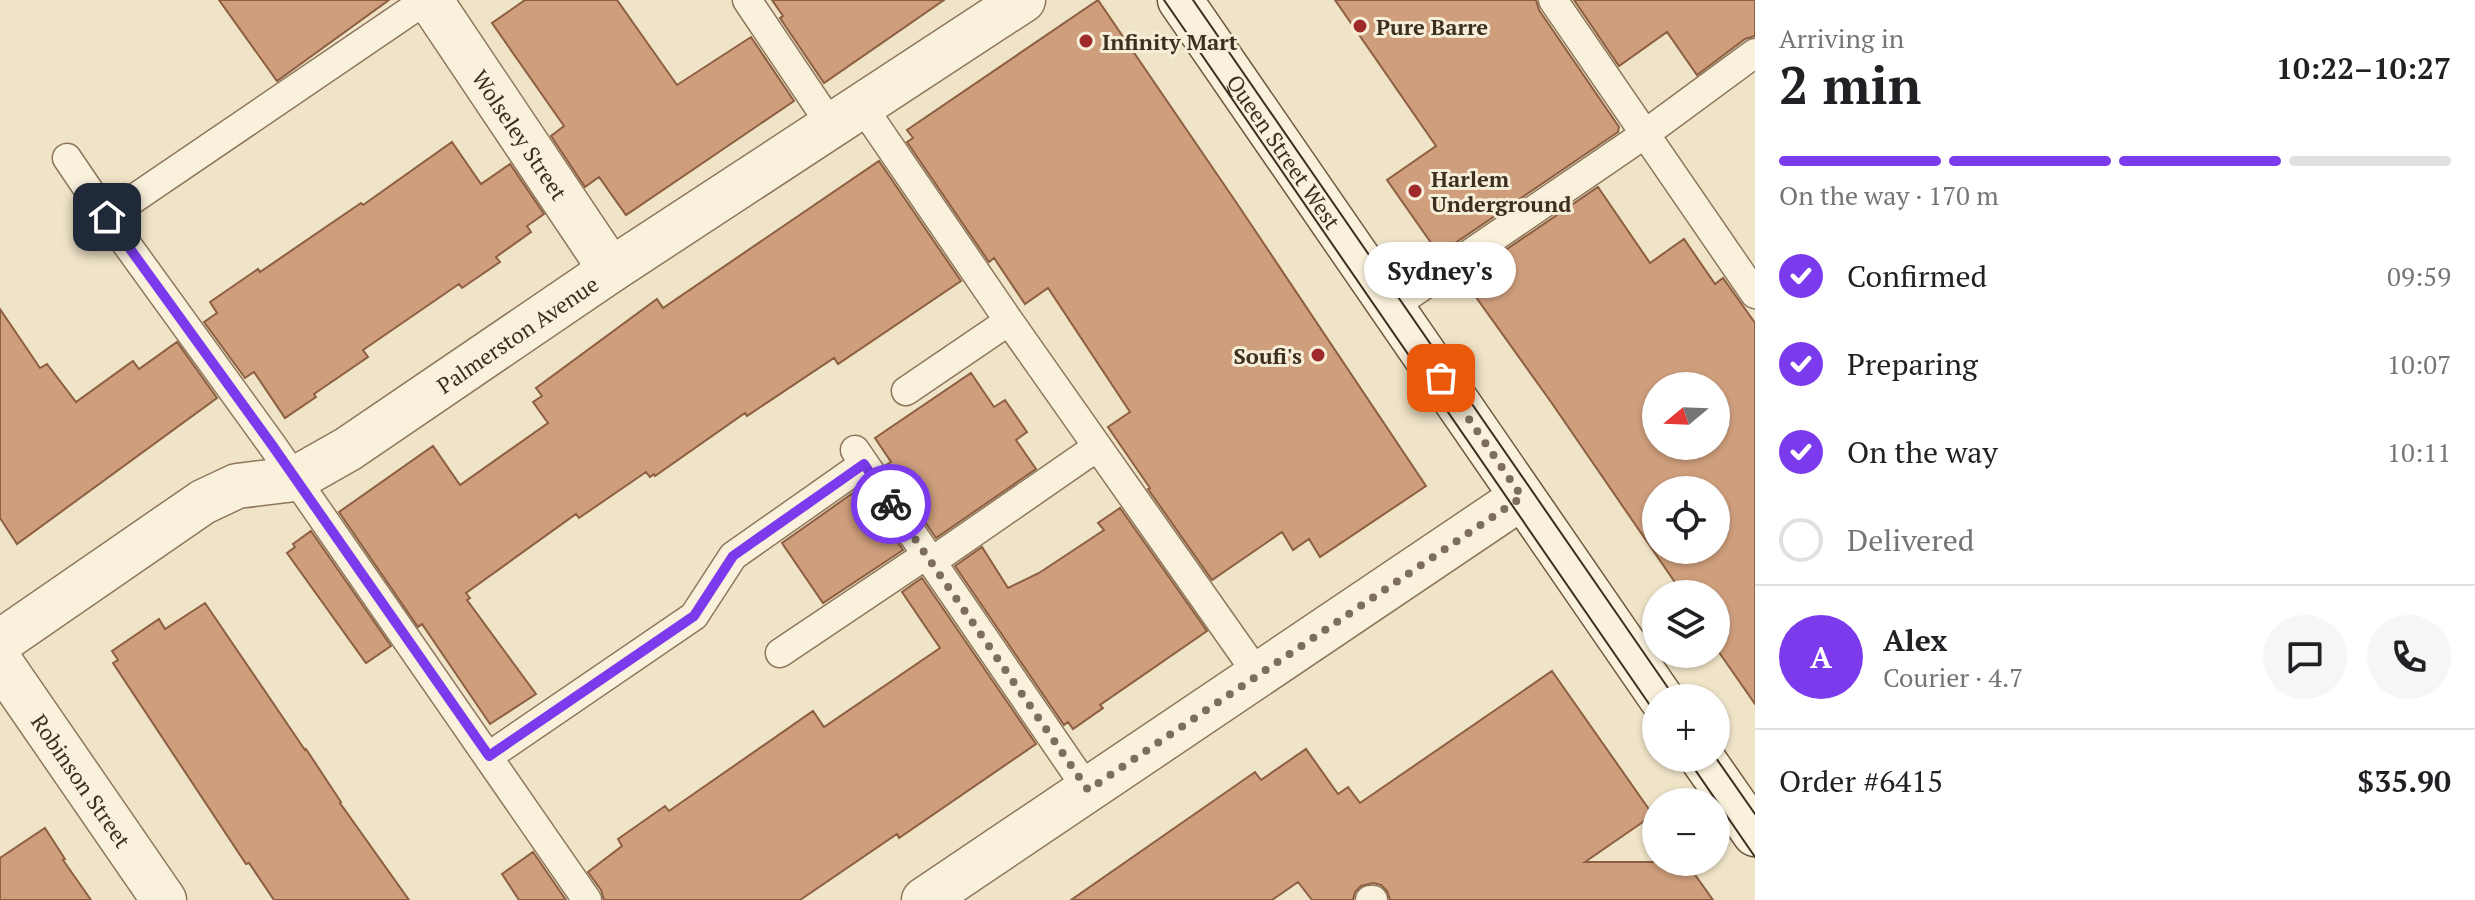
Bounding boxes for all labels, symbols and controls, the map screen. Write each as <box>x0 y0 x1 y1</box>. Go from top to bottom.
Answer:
place label: Pure Barre <box>1376 12 1488 41</box>
marker: Pure Barre <box>1351 17 1369 35</box>
text: Arriving in <box>1779 21 1904 55</box>
place label: Infinity Mart <box>1102 27 1238 56</box>
marker: Infinity Mart <box>1077 32 1095 50</box>
text: 10:22–10:27 <box>2276 48 2451 88</box>
text: 2 min <box>1779 50 1921 119</box>
street label: Wolseley Street <box>466 64 574 205</box>
street label: Queen Street West <box>1221 69 1348 234</box>
place label: Harlem Underground <box>1431 164 1571 218</box>
text: On the way · 170 m <box>1779 178 1999 212</box>
marker: Harlem Underground <box>1406 182 1424 200</box>
pin <box>73 183 141 251</box>
icon: home <box>85 195 129 239</box>
callout: Sydney's <box>1365 242 1517 298</box>
text: Sydney's <box>1387 253 1493 287</box>
icon: check <box>1779 254 1823 298</box>
text: Confirmed <box>1847 256 1987 296</box>
text: 09:59 <box>2387 259 2451 293</box>
street label: Palmerston Avenue <box>431 269 603 399</box>
place label: Soufi's <box>1234 341 1302 370</box>
icon: check <box>1779 342 1823 386</box>
pin <box>1407 344 1475 412</box>
text: Preparing <box>1847 344 1978 384</box>
marker: Soufi's <box>1309 346 1327 364</box>
text: 10:07 <box>2387 347 2451 381</box>
icon: bag <box>1419 356 1463 400</box>
north arrow <box>1642 372 1730 460</box>
map controls <box>1642 372 1730 876</box>
icon: check <box>1779 430 1823 474</box>
text: On the way <box>1847 432 1998 472</box>
text: 10:11 <box>2387 435 2451 469</box>
courier <box>851 464 931 544</box>
button: locate <box>1642 476 1730 564</box>
icon: bike <box>869 482 913 526</box>
text: Delivered <box>1847 520 1974 560</box>
button: layers <box>1642 580 1730 668</box>
button: chat <box>2263 615 2347 699</box>
button: phone <box>2367 615 2451 699</box>
text: Alex <box>1883 620 1947 660</box>
text: A <box>1810 637 1832 677</box>
text: Courier · 4.7 <box>1883 660 2023 694</box>
button: + <box>1642 684 1730 772</box>
street label: Robinson Street <box>25 708 138 853</box>
text: Order #6415 <box>1779 761 1943 801</box>
text: $35.90 <box>2357 761 2451 801</box>
button: − <box>1642 788 1730 876</box>

